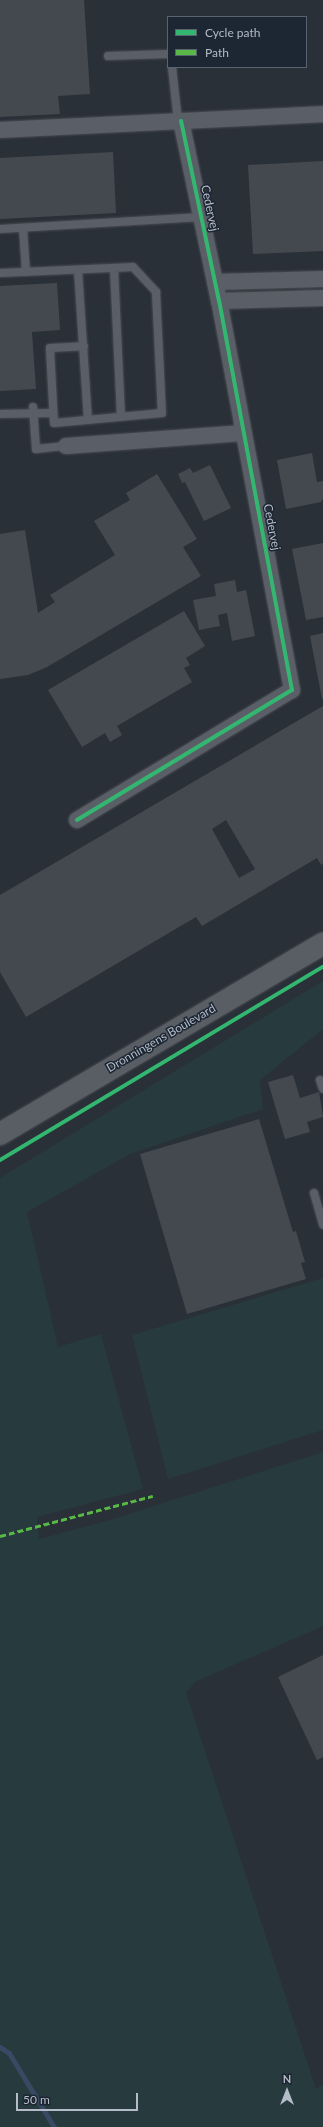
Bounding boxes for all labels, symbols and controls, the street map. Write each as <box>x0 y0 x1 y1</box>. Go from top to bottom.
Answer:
legend <box>167 16 307 68</box>
text: Cycle path <box>205 25 260 40</box>
text: Path <box>205 45 229 60</box>
street label: Cedervej <box>198 184 222 232</box>
street label: Cedervej <box>260 503 284 551</box>
street label: Dronningens Boulevard <box>104 1001 218 1075</box>
north arrow <box>267 2071 307 2111</box>
text: N <box>283 2072 291 2085</box>
scale bar <box>18 2085 140 2111</box>
text: 50 m <box>23 2092 50 2107</box>

